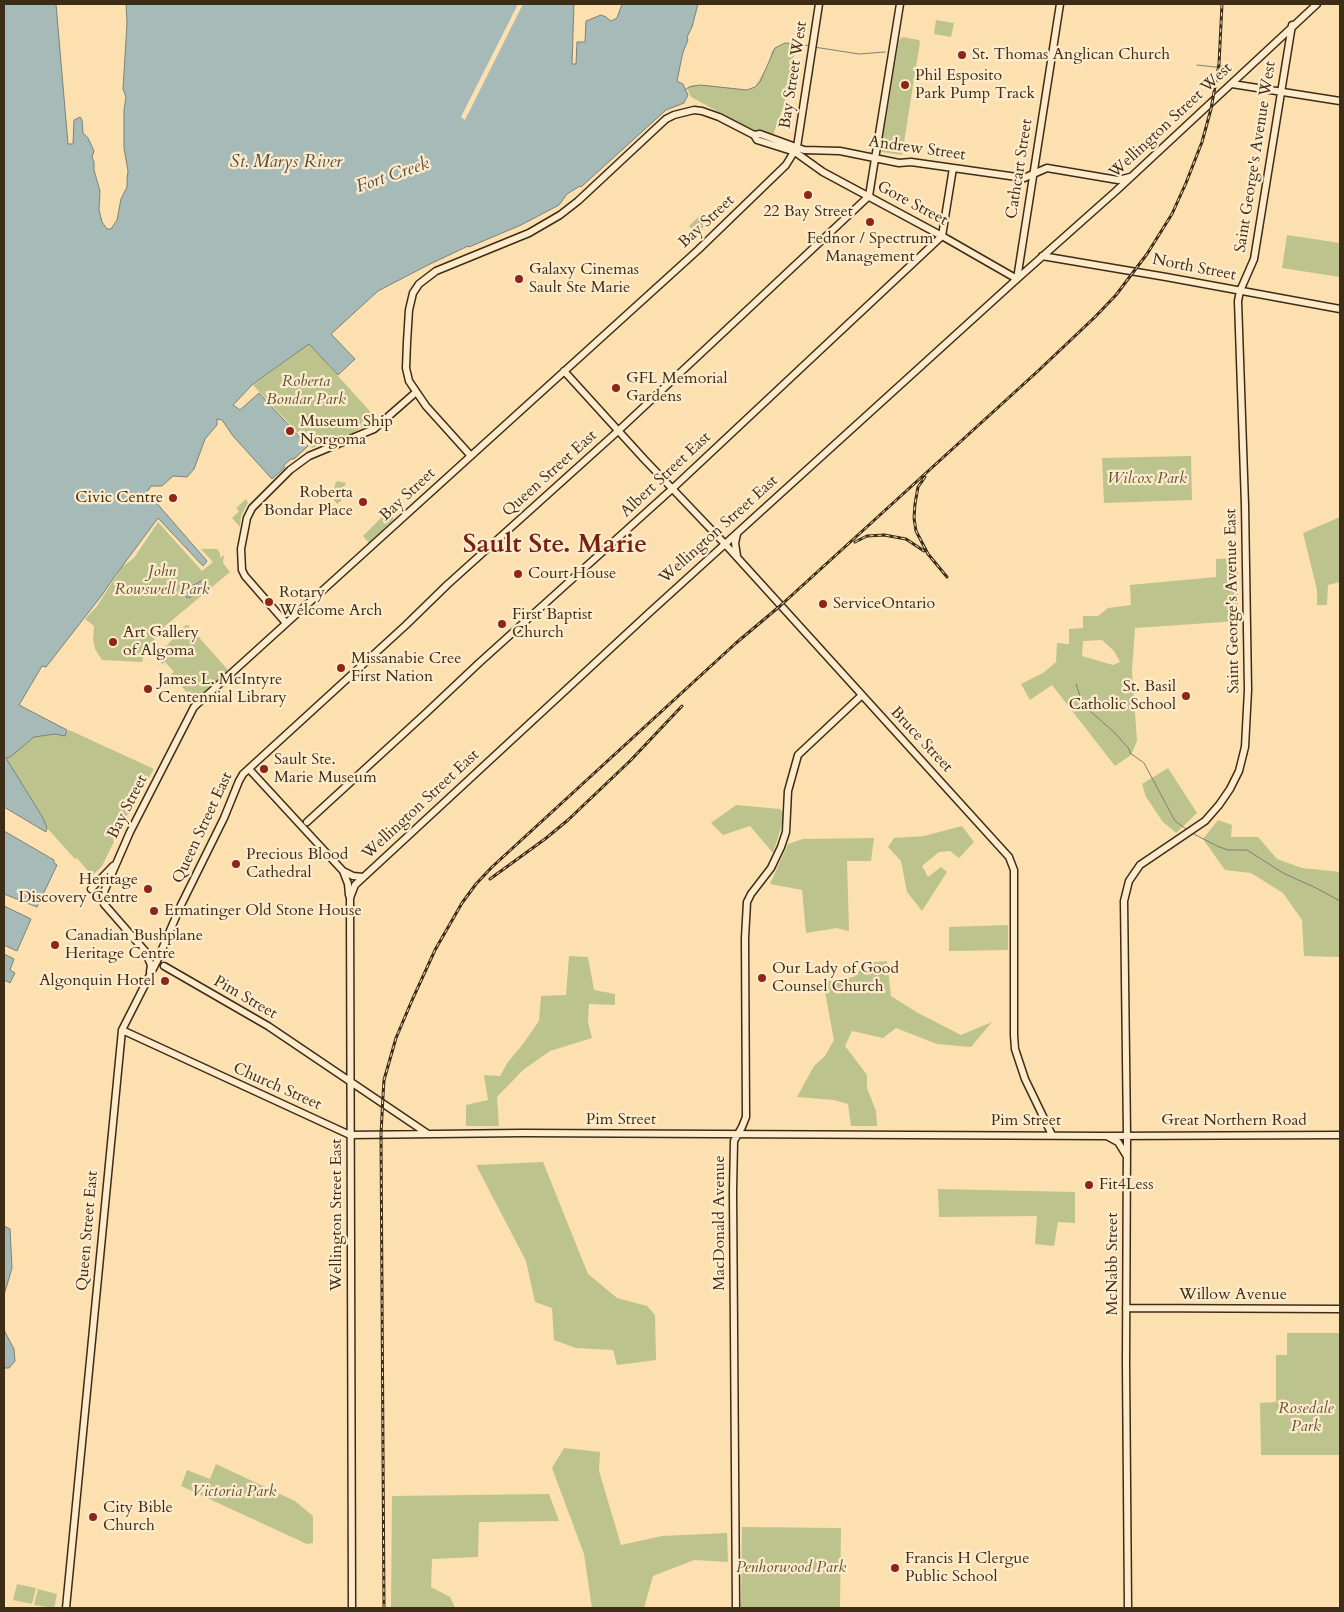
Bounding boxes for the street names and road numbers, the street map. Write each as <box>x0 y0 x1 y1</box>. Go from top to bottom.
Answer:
street label: Bay Street West <box>776 20 812 130</box>
street label: Wellington Street West <box>1106 59 1236 183</box>
street label: Saint George's Avenue West <box>1231 60 1281 254</box>
street label: Cathcart Street <box>1003 118 1037 220</box>
street label: Andrew Street <box>867 133 967 165</box>
street label: Gore Street <box>873 177 951 231</box>
street label: Bay Street <box>675 191 739 253</box>
street label: North Street <box>1151 250 1237 286</box>
street label: Queen Street East <box>499 427 601 521</box>
street label: Albert Street East <box>617 428 715 522</box>
street label: Bay Street <box>376 464 440 526</box>
street label: Wellington Street East <box>656 472 782 588</box>
street label: Saint George's Avenue East <box>1222 508 1244 694</box>
street label: Bruce Street <box>886 703 956 777</box>
street label: Wellington Street East <box>359 746 483 864</box>
street label: Queen Street East <box>169 769 237 887</box>
street label: Bay Street <box>104 772 152 842</box>
street label: Pim Street <box>210 972 280 1024</box>
street label: Church Street <box>230 1059 324 1115</box>
street label: Pim Street <box>586 1110 656 1130</box>
street label: Pim Street <box>991 1111 1061 1131</box>
street label: Great Northern Road <box>1161 1111 1307 1131</box>
street label: Wellington Street East <box>327 1139 347 1291</box>
street label: MacDonald Avenue <box>710 1155 730 1291</box>
street label: Queen Street East <box>73 1170 103 1292</box>
street label: McNabb Street <box>1103 1213 1123 1315</box>
street label: Willow Avenue <box>1179 1285 1287 1305</box>

